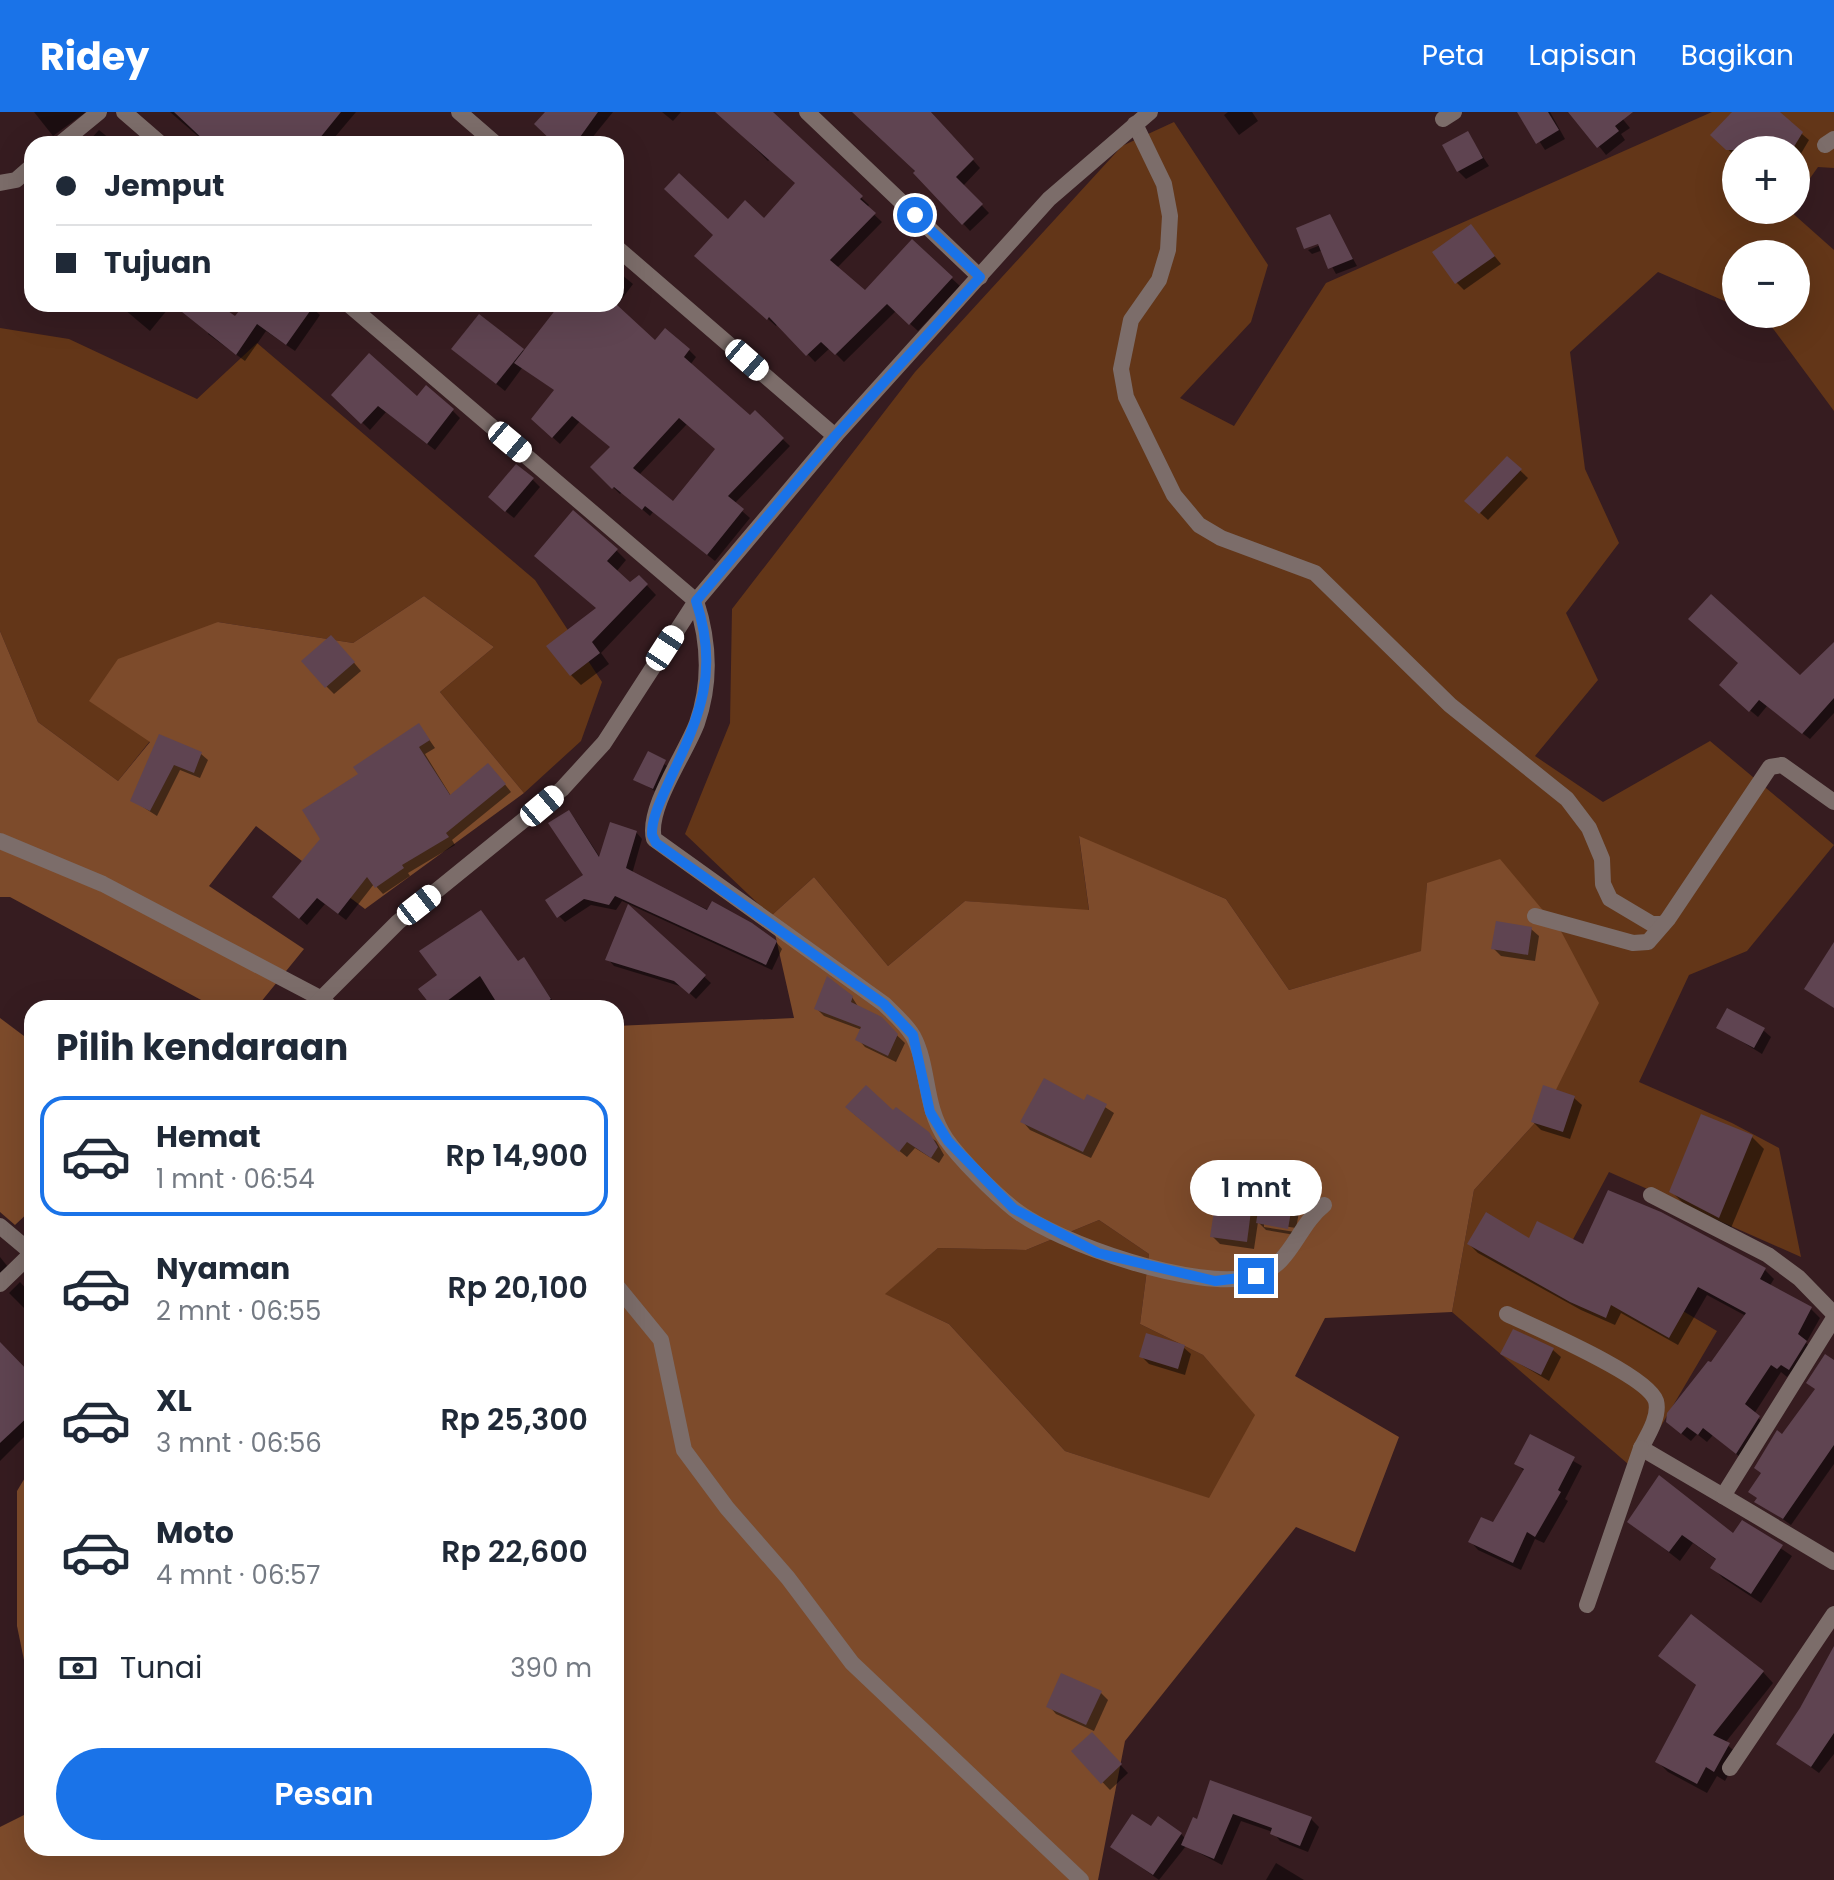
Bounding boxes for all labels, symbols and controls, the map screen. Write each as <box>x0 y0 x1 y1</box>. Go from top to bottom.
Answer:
text: Ridey <box>40 30 149 83</box>
text: Peta <box>1422 36 1485 75</box>
text: Lapisan <box>1529 36 1637 75</box>
text: Bagikan <box>1681 36 1794 75</box>
map controls <box>1722 136 1810 328</box>
button: + <box>1722 136 1810 224</box>
text: Jemput <box>104 164 224 207</box>
route start <box>897 197 933 233</box>
button: − <box>1722 240 1810 328</box>
text: Tujuan <box>104 241 212 284</box>
car <box>721 335 773 385</box>
car <box>484 417 536 467</box>
car <box>642 621 688 675</box>
car <box>516 781 568 831</box>
car <box>393 881 445 929</box>
text: Pilih kendaraan <box>56 1022 348 1073</box>
text: Hemat <box>156 1115 261 1158</box>
icon: car <box>60 1120 132 1192</box>
text: Rp 14,900 <box>445 1134 588 1177</box>
callout: 1 mnt <box>1190 1160 1322 1216</box>
text: 1 mnt · 06:54 <box>156 1161 315 1197</box>
text: 1 mnt <box>1221 1170 1291 1206</box>
text: Nyaman <box>156 1247 290 1290</box>
icon: car <box>60 1252 132 1324</box>
route end <box>1238 1258 1274 1294</box>
text: Rp 20,100 <box>447 1266 588 1309</box>
text: 2 mnt · 06:55 <box>156 1293 321 1329</box>
text: XL <box>156 1379 192 1422</box>
icon: car <box>60 1384 132 1456</box>
text: Rp 25,300 <box>440 1398 588 1441</box>
text: 3 mnt · 06:56 <box>156 1425 322 1461</box>
text: Moto <box>156 1511 234 1554</box>
icon: car <box>60 1516 132 1588</box>
text: Rp 22,600 <box>441 1530 588 1573</box>
text: 4 mnt · 06:57 <box>156 1557 320 1593</box>
icon: cash <box>56 1646 100 1690</box>
text: Tunai <box>120 1646 202 1689</box>
text: 390 m <box>510 1650 592 1686</box>
button: Pesan <box>56 1748 592 1840</box>

